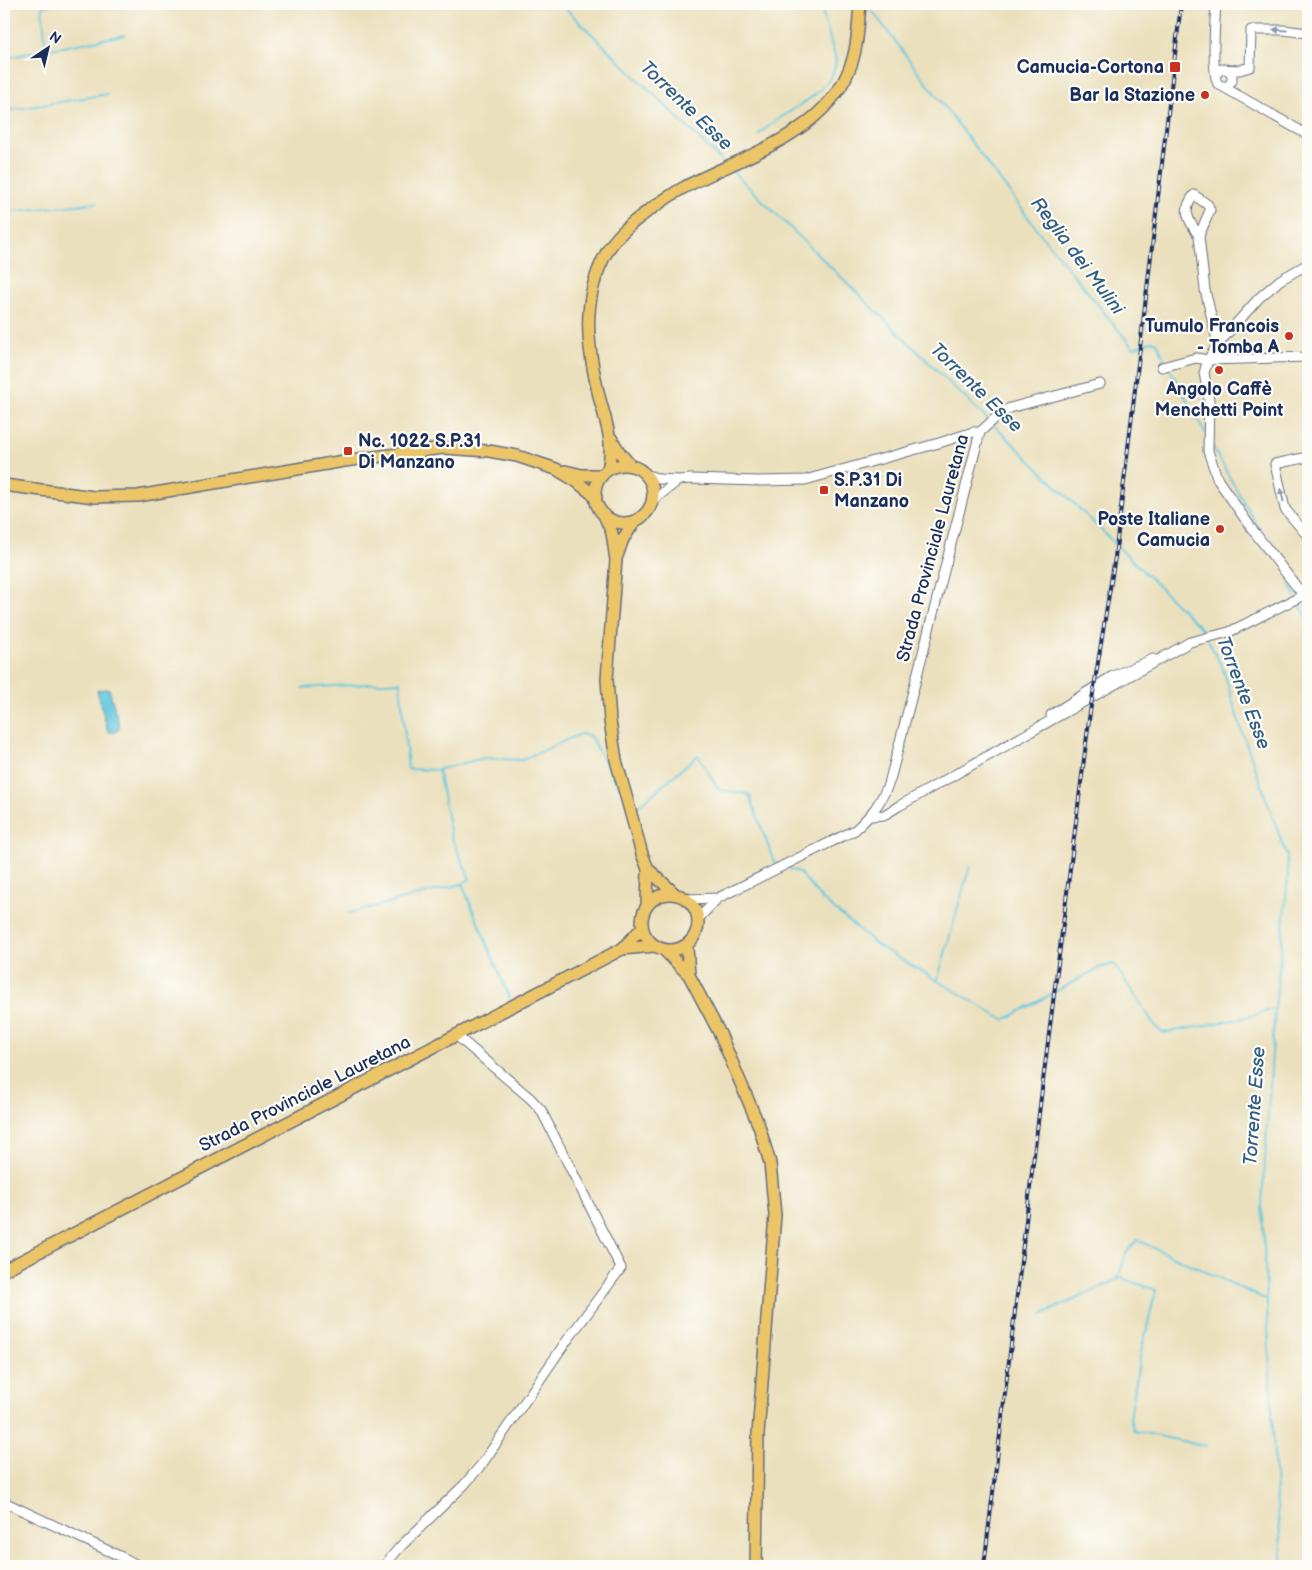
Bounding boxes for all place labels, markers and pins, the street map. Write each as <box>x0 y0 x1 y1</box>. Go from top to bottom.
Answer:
place label: Camucia-Cortona <box>1017 57 1164 78</box>
marker: Camucia-Cortona <box>1168 60 1182 74</box>
place label: Bar la Stazione <box>1069 85 1195 106</box>
marker: Bar la Stazione <box>1199 89 1211 101</box>
place label: Tumulo Francois - Tomba A <box>1145 316 1280 358</box>
marker: Tumulo Francois - Tomba A <box>1283 330 1295 342</box>
marker: Angolo Caffè Menchetti Point <box>1213 364 1225 376</box>
place label: Angolo Caffè Menchetti Point <box>1155 379 1283 421</box>
place label: Nc. 1022 S.P.31 Di Manzano <box>358 431 481 473</box>
marker: Nc. 1022 S.P.31 Di Manzano <box>342 445 354 457</box>
place label: S.P.31 Di Manzano <box>834 470 909 512</box>
marker: S.P.31 Di Manzano <box>818 484 830 496</box>
place label: Poste Italiane Camucia <box>1098 509 1210 551</box>
marker: Poste Italiane Camucia <box>1214 523 1226 535</box>

